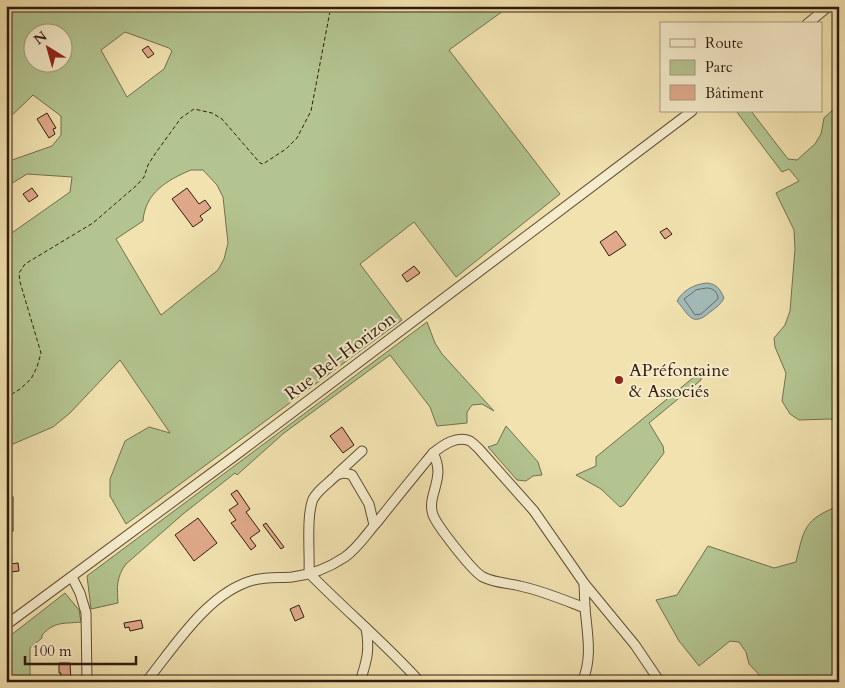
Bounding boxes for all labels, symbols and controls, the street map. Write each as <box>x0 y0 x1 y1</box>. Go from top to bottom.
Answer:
north arrow <box>22 22 72 72</box>
legend <box>660 22 822 112</box>
text: N <box>30 27 51 49</box>
text: Route <box>705 33 743 53</box>
text: Parc <box>705 57 733 77</box>
text: Bâtiment <box>705 83 764 103</box>
street label: Rue Bel-Horizon <box>280 306 401 406</box>
place label: APréfontaine & Associés <box>629 358 730 404</box>
marker: APréfontaine & Associés <box>613 374 625 386</box>
scale bar <box>25 633 136 665</box>
text: 100 m <box>32 641 72 661</box>

